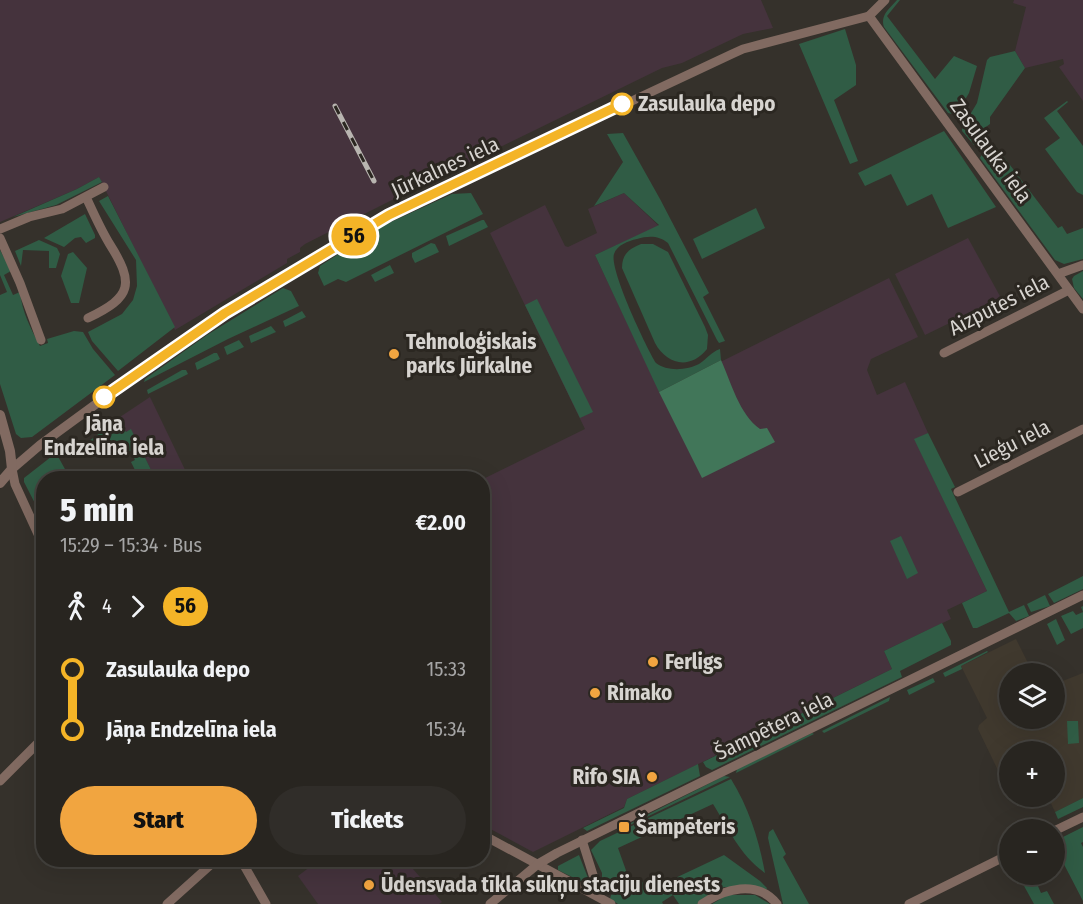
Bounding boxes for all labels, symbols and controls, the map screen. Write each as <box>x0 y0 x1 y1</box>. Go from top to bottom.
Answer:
place label: Zasulauka depo <box>638 91 775 117</box>
marker: Zasulauka depo <box>611 93 633 115</box>
street label: Zasulauka iela <box>944 94 1038 208</box>
street label: Jūrkalnes iela <box>387 131 503 203</box>
line badge: 56 <box>327 216 381 256</box>
text: 56 <box>343 223 365 249</box>
street label: Aizputes iela <box>945 269 1053 341</box>
place label: Tehnoloģiskais parks Jūrkalne <box>406 329 536 379</box>
marker: Tehnoloģiskais parks Jūrkalne <box>387 347 401 361</box>
marker: Jāņa Endzelīna iela <box>93 386 115 408</box>
place label: Jāņa Endzelīna iela <box>44 411 164 461</box>
street label: Lieģu iela <box>970 414 1054 474</box>
text: 5 min <box>60 490 134 530</box>
text: €2.00 <box>415 509 466 536</box>
text: 15:29 – 15:34 · Bus <box>60 533 202 557</box>
icon: walk <box>60 590 93 623</box>
icon: forward <box>121 590 154 623</box>
text: 56 <box>175 593 196 619</box>
text: 4 <box>102 594 112 618</box>
place label: Ferligs <box>665 649 722 675</box>
marker: Ferligs <box>646 655 660 669</box>
text: Zasulauka depo <box>106 656 250 683</box>
text: 15:33 <box>427 657 466 681</box>
map controls <box>999 663 1065 885</box>
button: layers <box>999 663 1065 729</box>
place label: Rimako <box>607 680 672 706</box>
marker: Rimako <box>588 686 602 700</box>
street label: Šampētera iela <box>710 686 838 766</box>
text: Jāņa Endzelīna iela <box>106 716 277 743</box>
text: 15:34 <box>426 717 466 741</box>
button: + <box>999 741 1065 807</box>
place label: Rifo SIA <box>573 764 641 790</box>
marker: Rifo SIA <box>645 770 659 784</box>
button: Start <box>60 786 257 855</box>
button: Tickets <box>269 786 466 855</box>
place label: Šampēteris <box>636 812 735 840</box>
button: − <box>999 819 1065 885</box>
marker: Šampēteris <box>617 820 631 834</box>
place label: Ūdensvada tīkla sūkņu staciju dienests <box>381 872 720 899</box>
marker: Ūdensvada tīkla sūkņu staciju dienests <box>362 878 376 892</box>

